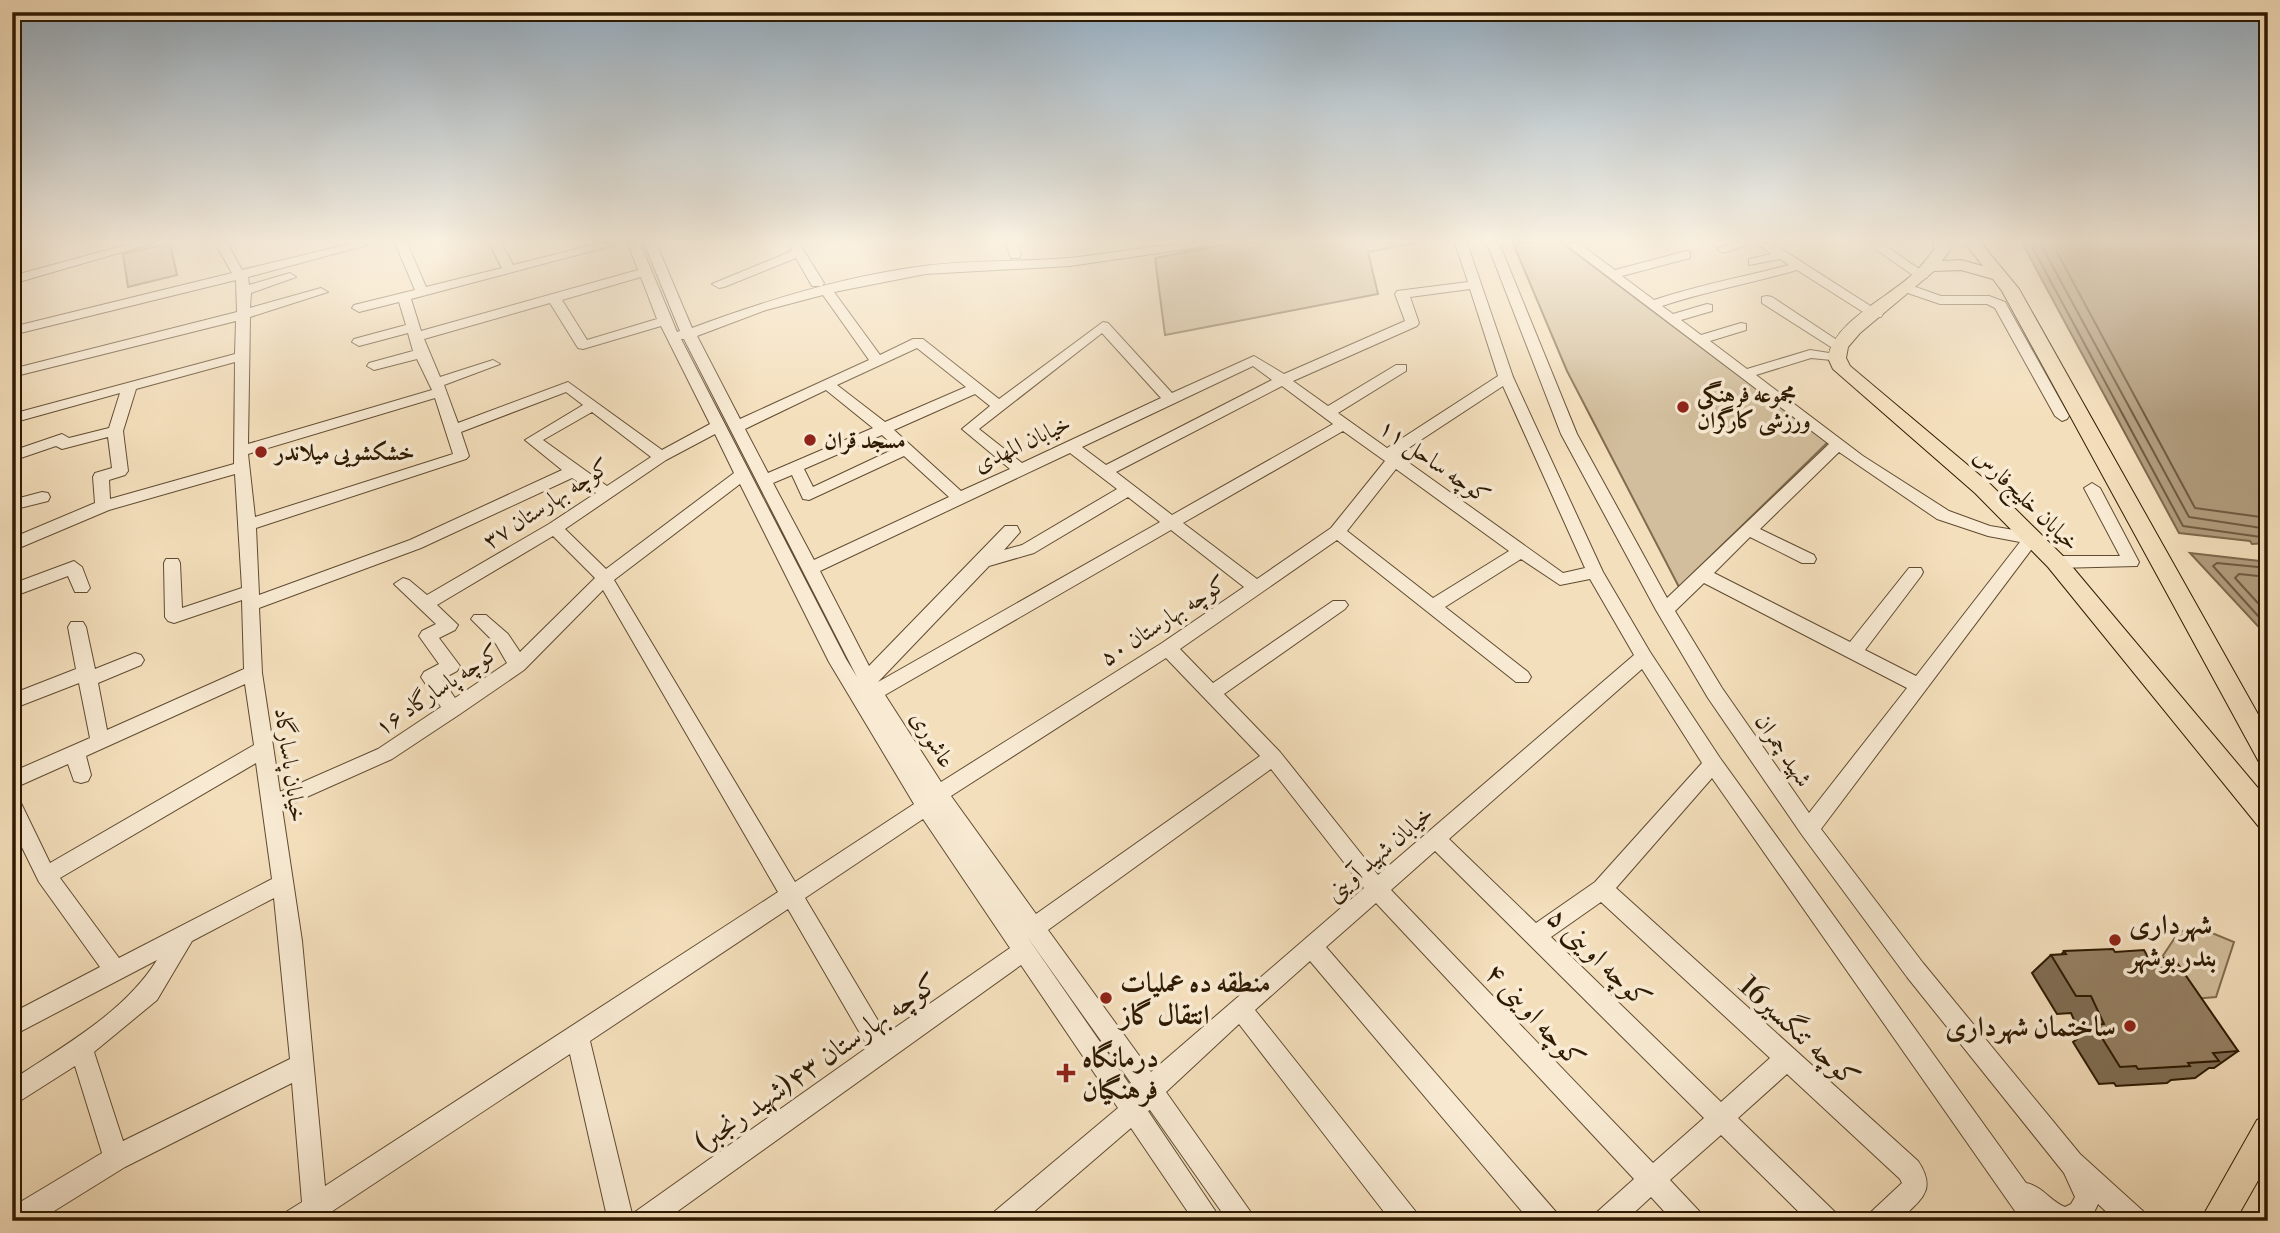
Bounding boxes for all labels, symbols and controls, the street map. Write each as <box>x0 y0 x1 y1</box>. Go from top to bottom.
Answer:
place label: مجموعه فرهنگی ورزشی کارگران <box>1697 380 1811 437</box>
marker: مجموعه فرهنگی ورزشی کارگران <box>1675 399 1691 415</box>
street label: خیابان المهدی <box>969 409 1075 479</box>
street label: کوچه ساحل ۱۱ <box>1372 413 1495 512</box>
place label: مسجد قران <box>824 427 906 455</box>
marker: مسجد قران <box>802 432 818 448</box>
place label: خشکشویی میلاندر <box>272 439 415 468</box>
street label: خیابان خلیج‌فارس <box>1963 442 2085 561</box>
marker: خشکشویی میلاندر <box>253 444 269 460</box>
street label: کوچه بهارستان ۳۷ <box>478 452 616 556</box>
street label: کوچه بهارستان ۵۰ <box>1095 569 1233 673</box>
street label: کوچه پاسارگاد ۱۶ <box>369 637 506 743</box>
street label: خیابان پاسارگاد <box>266 706 313 825</box>
street label: عاشوری <box>904 706 960 773</box>
street label: شهید چمران <box>1748 709 1818 793</box>
street label: خیابان شهید آوینی <box>1320 800 1439 908</box>
street label: کوچه اوینی ۵ <box>1539 900 1658 1017</box>
place label: شهرداری بندر بوشهر <box>2126 908 2217 975</box>
marker: شهرداری بندر بوشهر <box>2107 932 2123 948</box>
street label: کوچه اوینی ۴ <box>1476 956 1593 1077</box>
street label: کوچه بهارستان ۴۳(شهید رنجبر) <box>688 966 946 1162</box>
place label: منطقه ده عملیات انتقال گاز <box>1117 966 1271 1033</box>
street label: کوچه تنگسیر16 <box>1731 968 1867 1096</box>
marker: منطقه ده عملیات انتقال گاز <box>1098 990 1114 1006</box>
place label: ساختمان شهرداری <box>1945 1010 2116 1045</box>
marker: ساختمان شهرداری <box>2122 1018 2138 1034</box>
place label: درمانگاه فرهنگیان <box>1082 1039 1159 1108</box>
marker: درمانگاه فرهنگیان <box>1056 1063 1076 1083</box>

